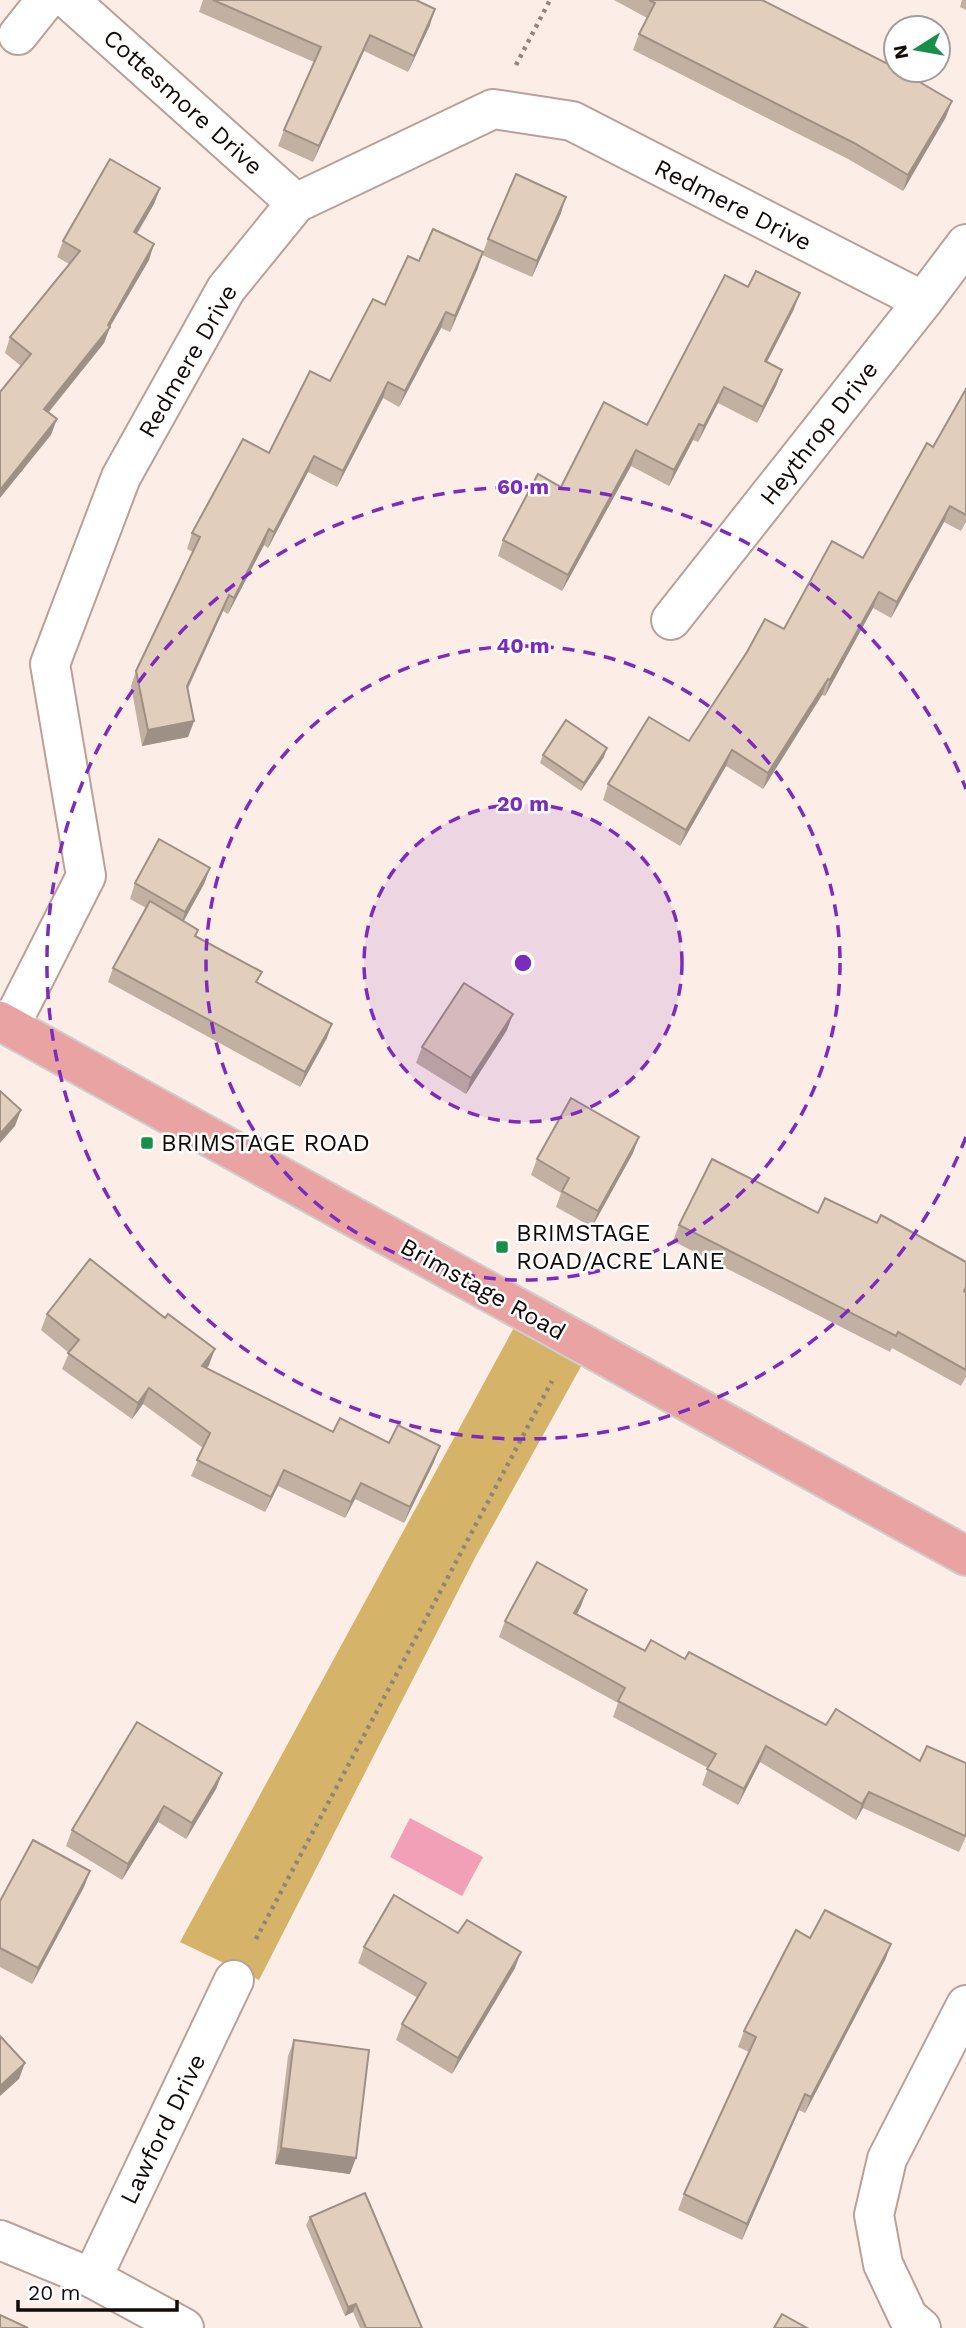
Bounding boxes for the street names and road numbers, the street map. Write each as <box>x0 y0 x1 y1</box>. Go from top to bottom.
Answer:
street label: Cottesmore Drive <box>98 23 268 181</box>
street label: Redmere Drive <box>650 153 816 257</box>
street label: Redmere Drive <box>133 279 243 443</box>
street label: Heythrop Drive <box>754 356 884 510</box>
street label: Brimstage Road <box>396 1232 570 1346</box>
street label: Lawford Drive <box>115 2049 211 2209</box>

